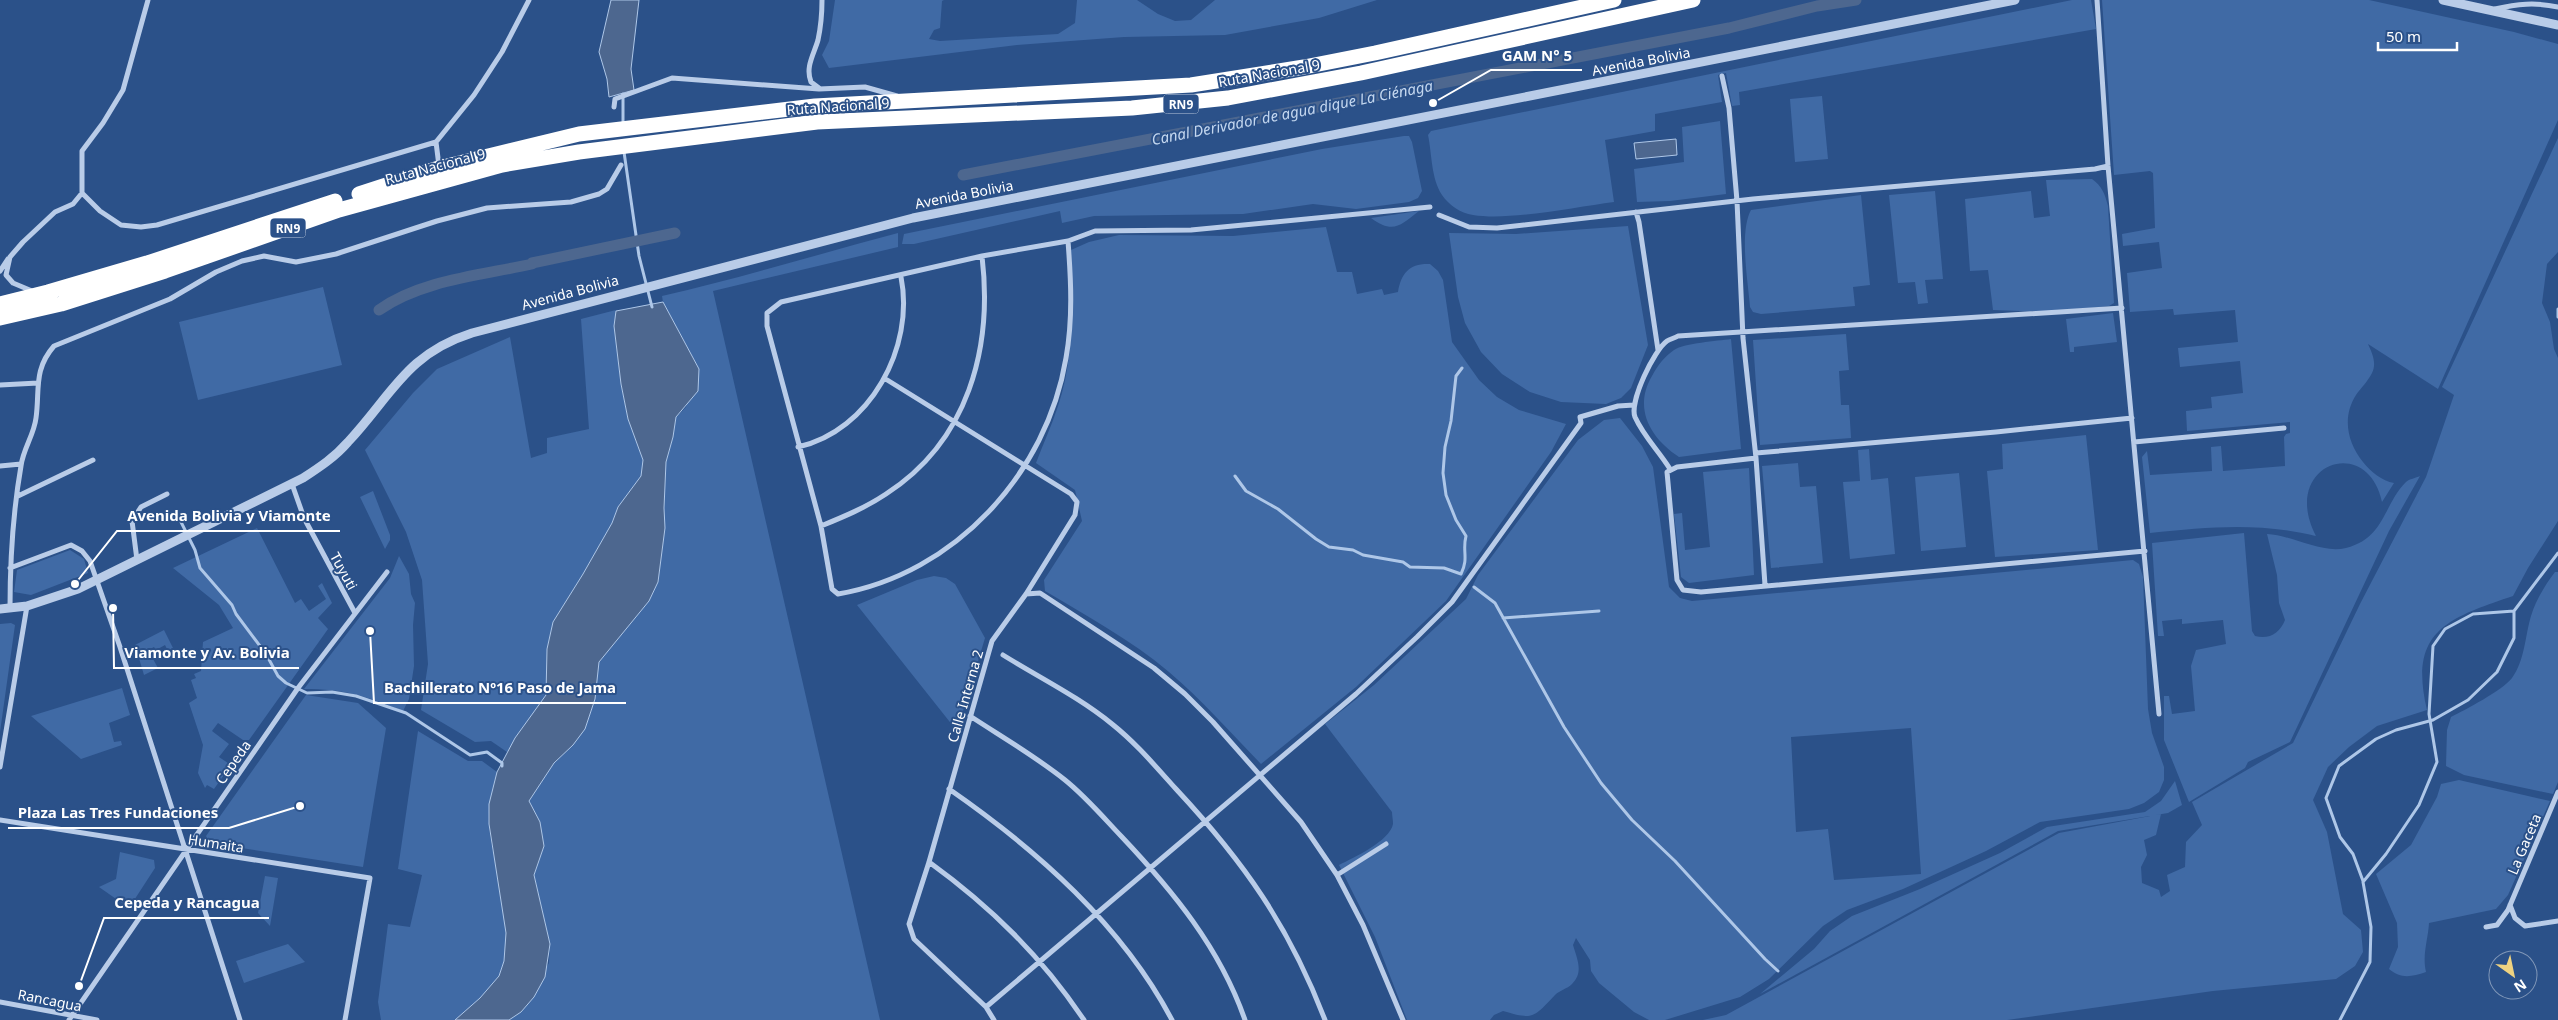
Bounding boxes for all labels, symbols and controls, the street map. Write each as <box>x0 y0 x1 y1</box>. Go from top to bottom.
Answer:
scale bar <box>2378 20 2457 52</box>
text: 50 m <box>2386 26 2421 46</box>
callout: GAM N° 5 <box>1491 40 1582 70</box>
street label: Avenida Bolivia <box>1590 42 1692 80</box>
text: GAM N° 5 <box>1502 45 1572 65</box>
street label: Ruta Nacional 9 <box>1217 55 1321 91</box>
water label: Canal Derivador de agua dique La Ciénaga <box>1150 75 1435 149</box>
street label: Ruta Nacional 9 <box>786 93 890 119</box>
road number: RN9 <box>1164 95 1198 114</box>
street label: Ruta Nacional 9 <box>383 143 487 189</box>
street label: Avenida Bolivia <box>913 175 1015 213</box>
road number: RN9 <box>270 218 306 238</box>
street label: Avenida Bolivia <box>519 270 621 314</box>
callout: Avenida Bolivia y Viamonte <box>117 501 340 531</box>
text: Avenida Bolivia y Viamonte <box>127 505 331 525</box>
street label: Tuyuti <box>326 549 362 593</box>
callout: Viamonte y Av. Bolivia <box>114 638 299 668</box>
text: Viamonte y Av. Bolivia <box>124 642 290 662</box>
street label: Calle Interna 2 <box>943 647 987 745</box>
callout: Bachillerato Nº16 Paso de Jama <box>374 673 626 703</box>
text: Bachillerato Nº16 Paso de Jama <box>384 677 616 697</box>
street label: Cepeda <box>211 736 255 788</box>
callout: Plaza Las Tres Fundaciones <box>8 798 229 828</box>
text: Plaza Las Tres Fundaciones <box>18 802 218 822</box>
street label: La Gaceta <box>2503 811 2545 877</box>
street label: Humaita <box>187 829 245 857</box>
callout: Cepeda y Rancagua <box>104 888 269 918</box>
text: Cepeda y Rancagua <box>114 892 260 912</box>
north arrow <box>2488 950 2538 1000</box>
text: N <box>2510 975 2530 997</box>
street label: Rancagua <box>16 984 84 1016</box>

